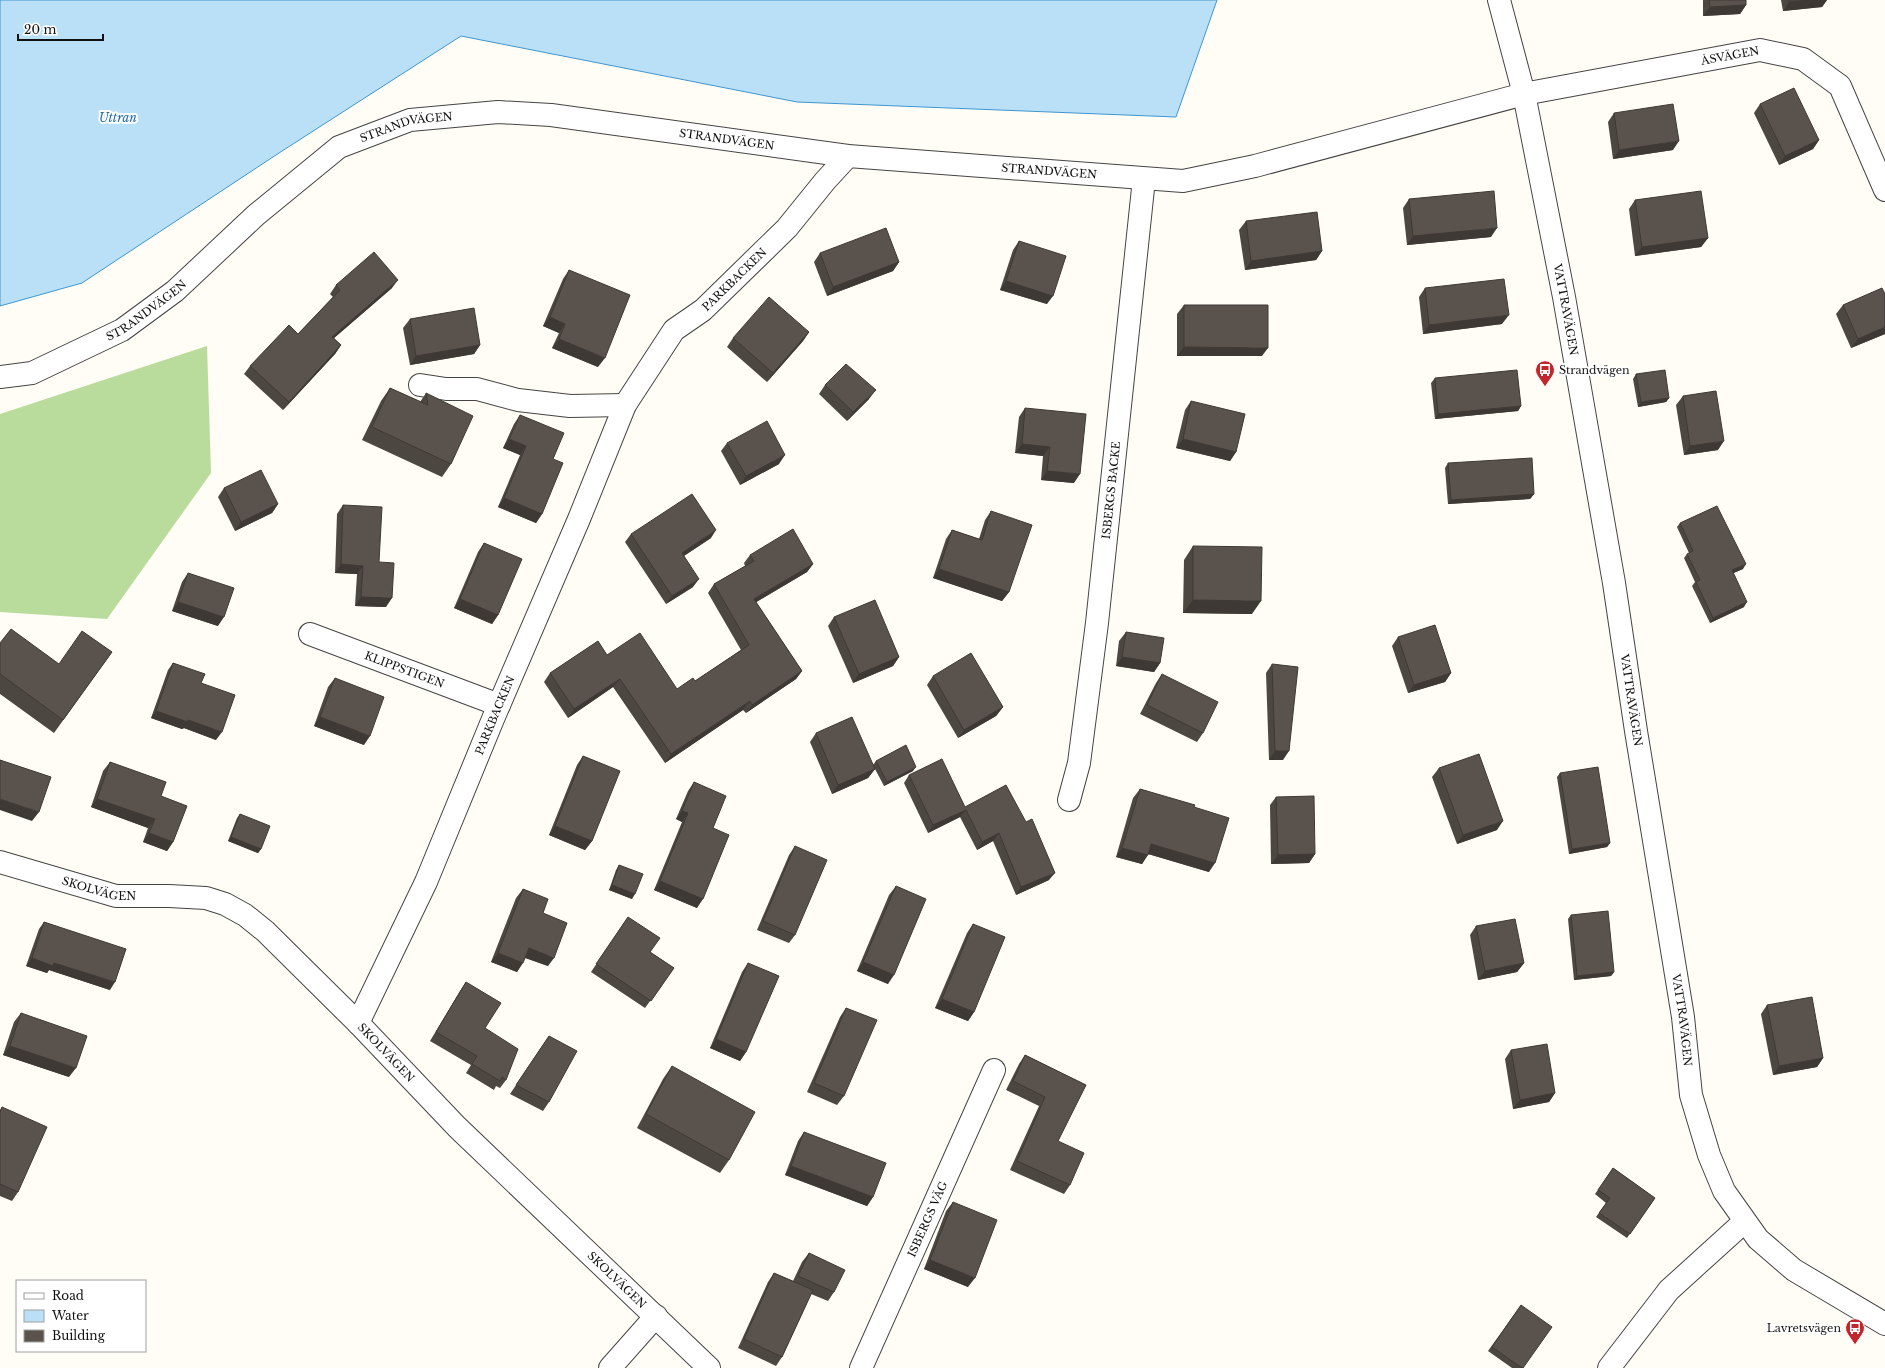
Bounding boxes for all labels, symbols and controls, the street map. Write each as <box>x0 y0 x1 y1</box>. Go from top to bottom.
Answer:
scale bar <box>18 16 103 42</box>
text: 20 m <box>24 22 56 37</box>
street label: ÅSVÄGEN <box>1699 43 1761 68</box>
street label: STRANDVÄGEN <box>358 109 453 145</box>
water label: Uttran <box>99 110 137 125</box>
street label: STRANDVÄGEN <box>678 126 775 153</box>
street label: STRANDVÄGEN <box>1001 160 1097 182</box>
street label: PARKBACKEN <box>699 245 770 314</box>
street label: VATTRAVÄGEN <box>1550 262 1581 357</box>
street label: STRANDVÄGEN <box>104 277 189 344</box>
bus stop icon: Strandvägen <box>1534 359 1556 387</box>
place label: Strandvägen <box>1559 363 1630 377</box>
street label: ISBERGS BACKE <box>1099 441 1123 540</box>
street label: KLIPPSTIGEN <box>363 648 446 691</box>
street label: VATTRAVÄGEN <box>1618 652 1645 747</box>
street label: PARKBACKEN <box>472 673 518 757</box>
street label: SKOLVÄGEN <box>60 874 136 903</box>
street label: VATTRAVÄGEN <box>1669 972 1695 1067</box>
street label: SKOLVÄGEN <box>355 1020 418 1085</box>
street label: ISBERGS VÄG <box>904 1179 951 1259</box>
street label: SKOLVÄGEN <box>585 1249 649 1311</box>
legend <box>16 1280 146 1352</box>
text: Road <box>52 1288 84 1303</box>
text: Water <box>51 1308 89 1323</box>
bus stop icon: Lavretsvägen <box>1844 1317 1866 1345</box>
place label: Lavretsvägen <box>1767 1321 1841 1335</box>
text: Building <box>52 1328 106 1343</box>

